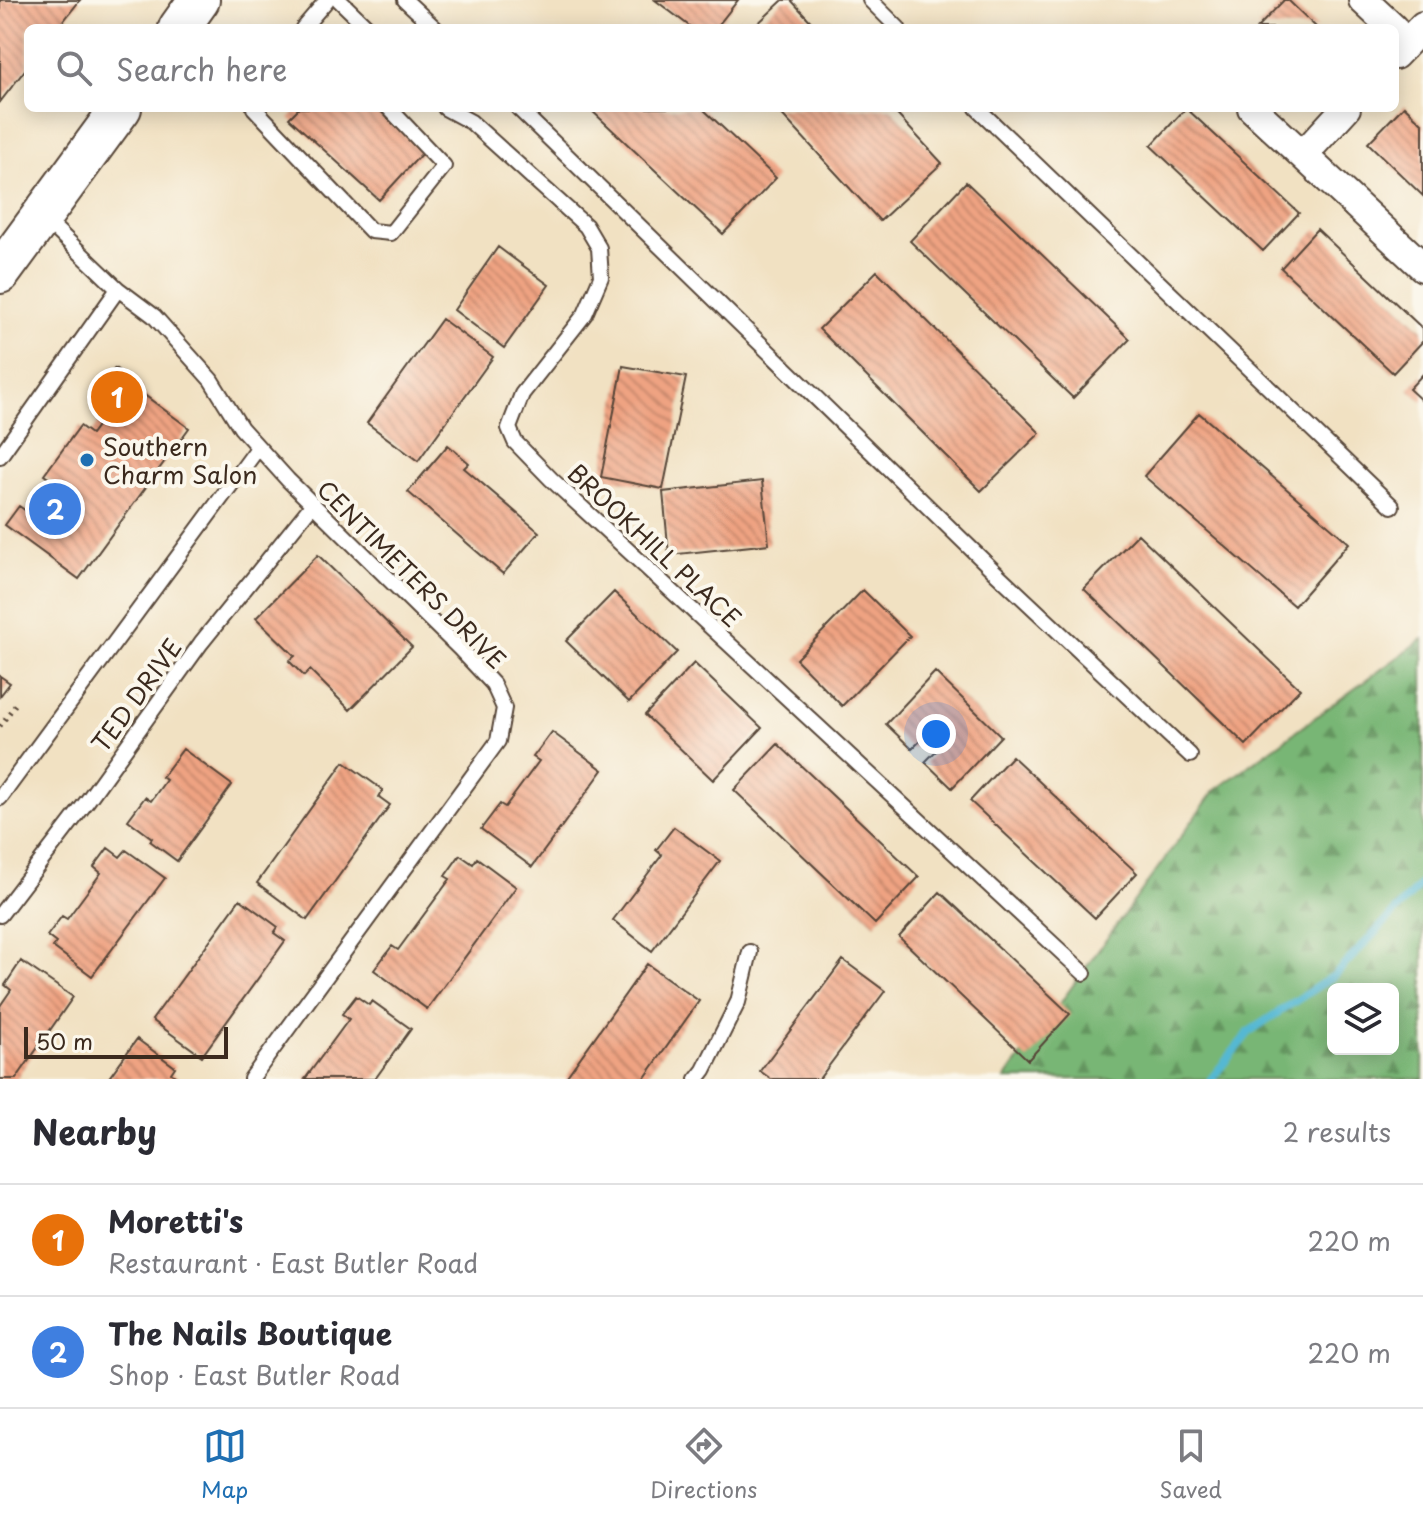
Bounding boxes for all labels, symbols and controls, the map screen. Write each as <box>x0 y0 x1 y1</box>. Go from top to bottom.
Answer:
search box <box>24 24 1399 112</box>
icon: search <box>52 46 96 90</box>
text: Search here <box>116 46 288 91</box>
pin: 1 <box>91 367 143 427</box>
place label: Southern Charm Salon <box>103 428 257 492</box>
marker: Southern Charm Salon <box>78 451 96 469</box>
street label: BROOKHILL PLACE <box>560 455 750 635</box>
street label: CENTIMETERS DRIVE <box>309 471 515 677</box>
pin: 2 <box>29 479 81 539</box>
street label: TED DRIVE <box>82 631 190 759</box>
your location <box>916 714 956 754</box>
map controls <box>1327 983 1399 1055</box>
button: layers <box>1327 983 1399 1055</box>
scale bar <box>24 1023 228 1059</box>
text: 50 m <box>36 1024 93 1057</box>
text: Nearby <box>32 1105 157 1157</box>
text: 2 results <box>1283 1112 1391 1151</box>
text: Moretti's <box>108 1198 243 1243</box>
text: 1 <box>52 1221 64 1260</box>
text: 220 m <box>1307 1221 1391 1260</box>
text: Restaurant · East Butler Road <box>108 1243 478 1282</box>
text: The Nails Boutique <box>108 1310 392 1355</box>
text: 2 <box>49 1333 67 1372</box>
text: 220 m <box>1307 1333 1391 1372</box>
text: Shop · East Butler Road <box>108 1355 400 1394</box>
tab: Map <box>201 1424 248 1505</box>
tab: Directions <box>650 1424 757 1505</box>
tab: Saved <box>1159 1424 1222 1505</box>

